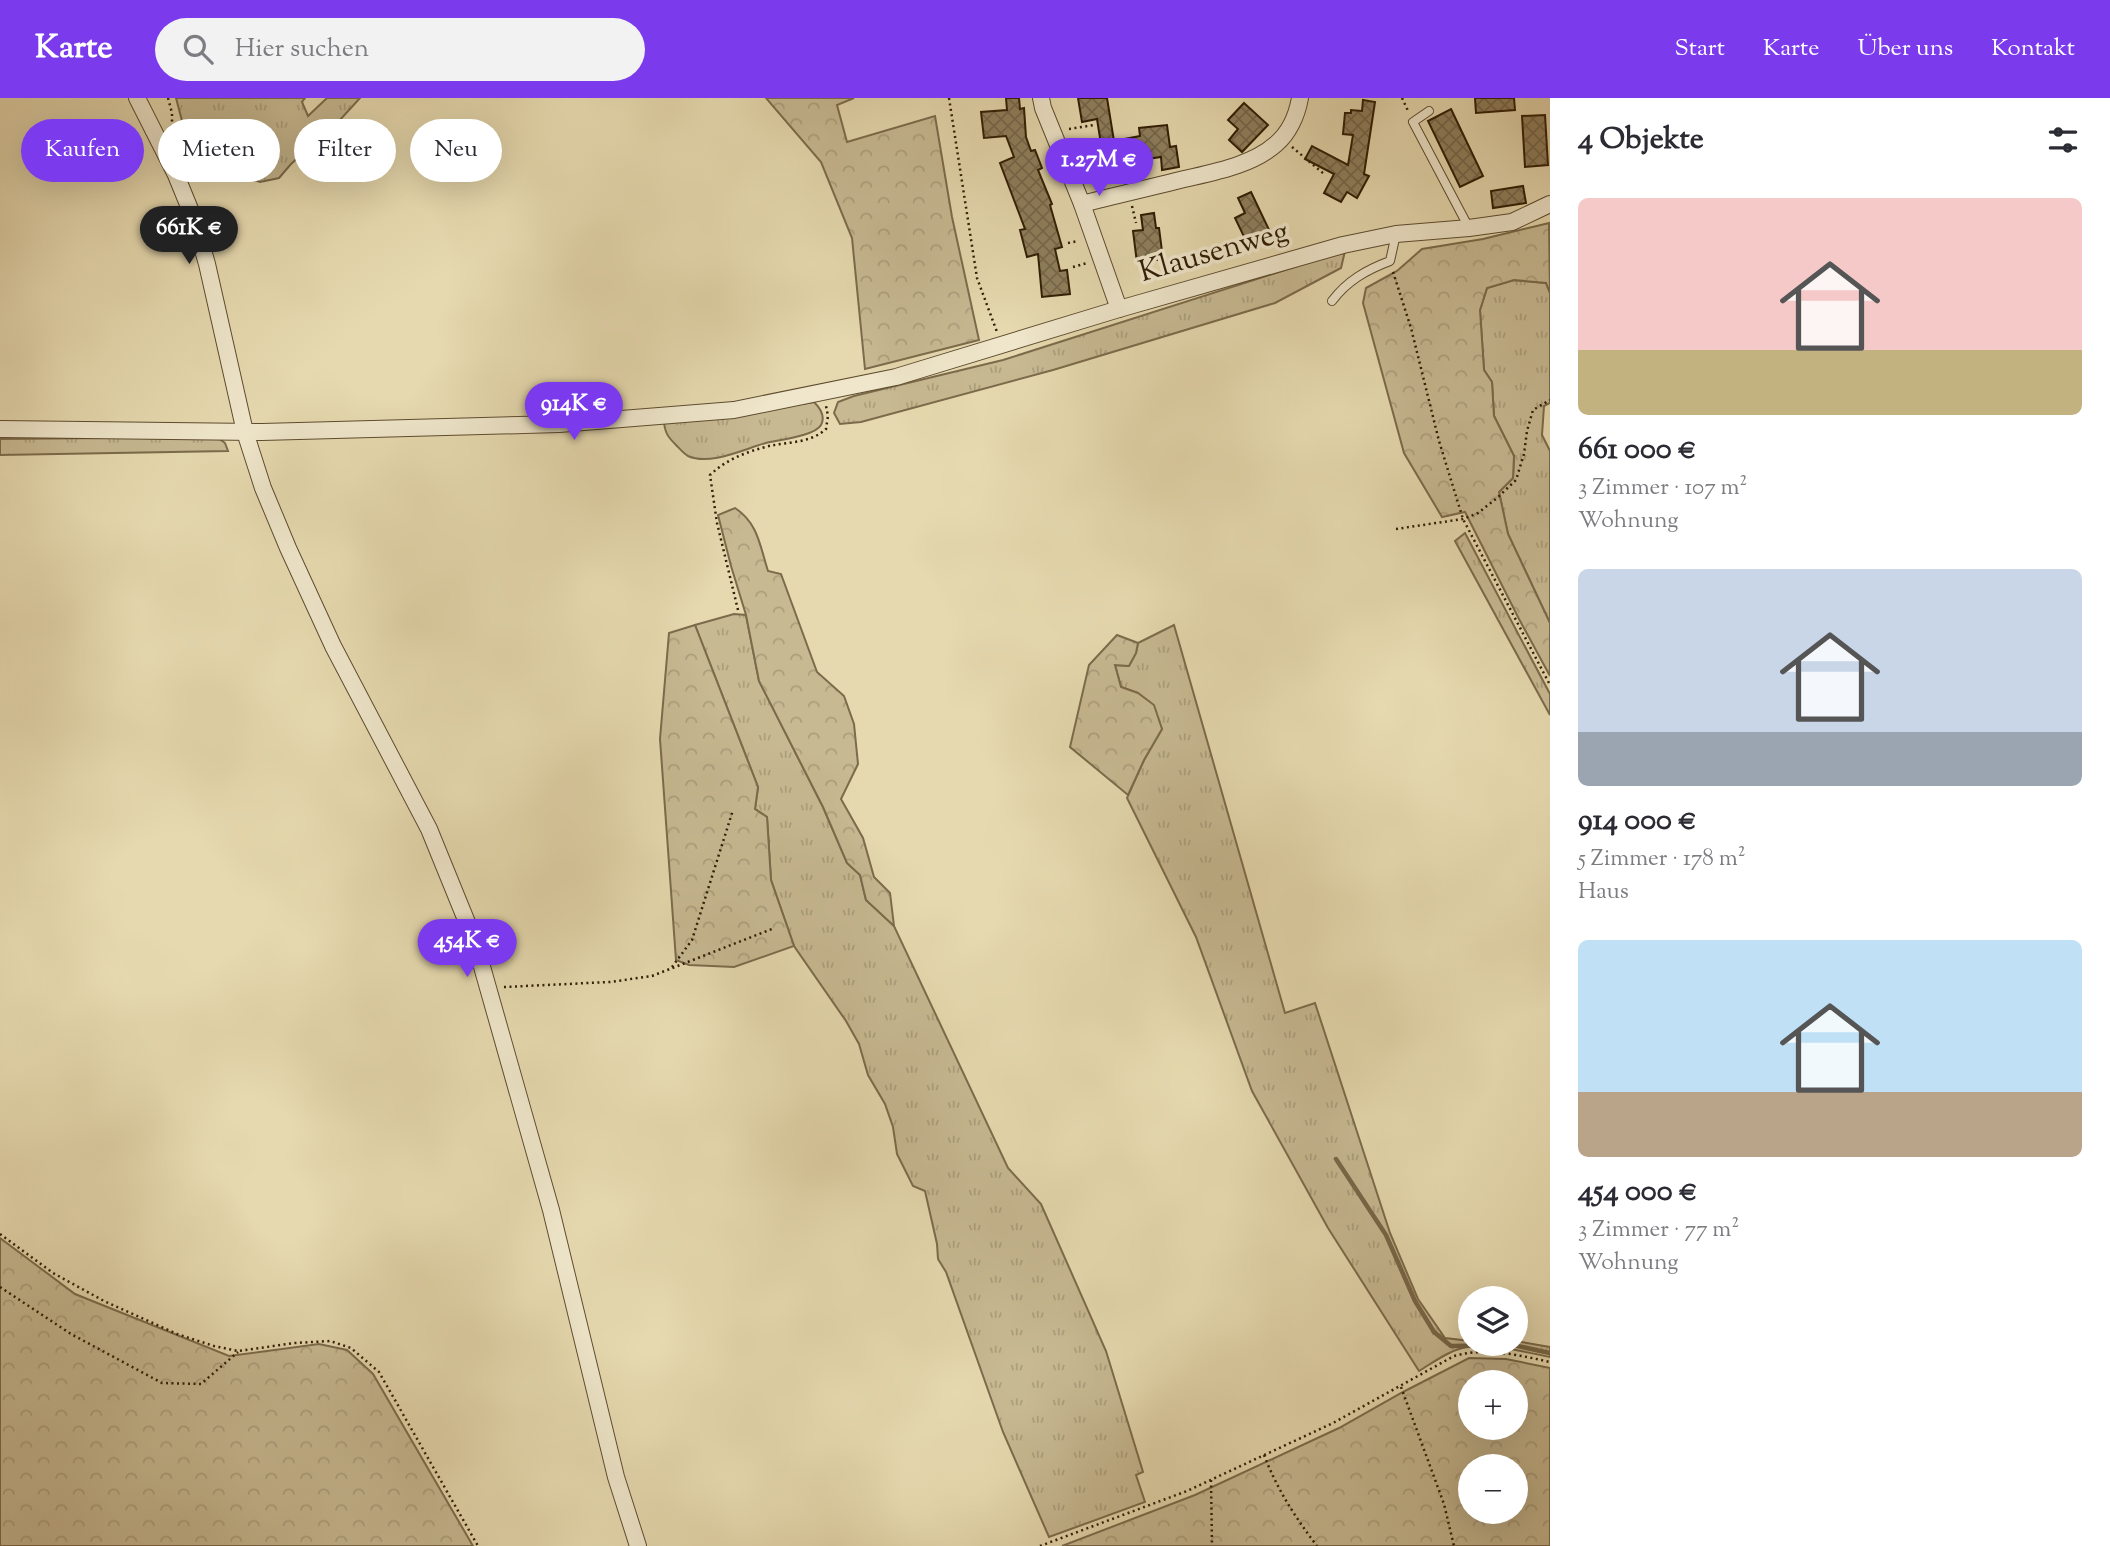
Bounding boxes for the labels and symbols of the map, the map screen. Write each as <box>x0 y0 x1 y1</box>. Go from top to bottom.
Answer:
pin: 1.27M € <box>1034 139 1164 198</box>
pin: 661K € <box>132 206 246 266</box>
street label: Klausenweg <box>1134 211 1294 295</box>
pin: 914K € <box>517 382 631 442</box>
pin: 454K € <box>410 920 524 979</box>

